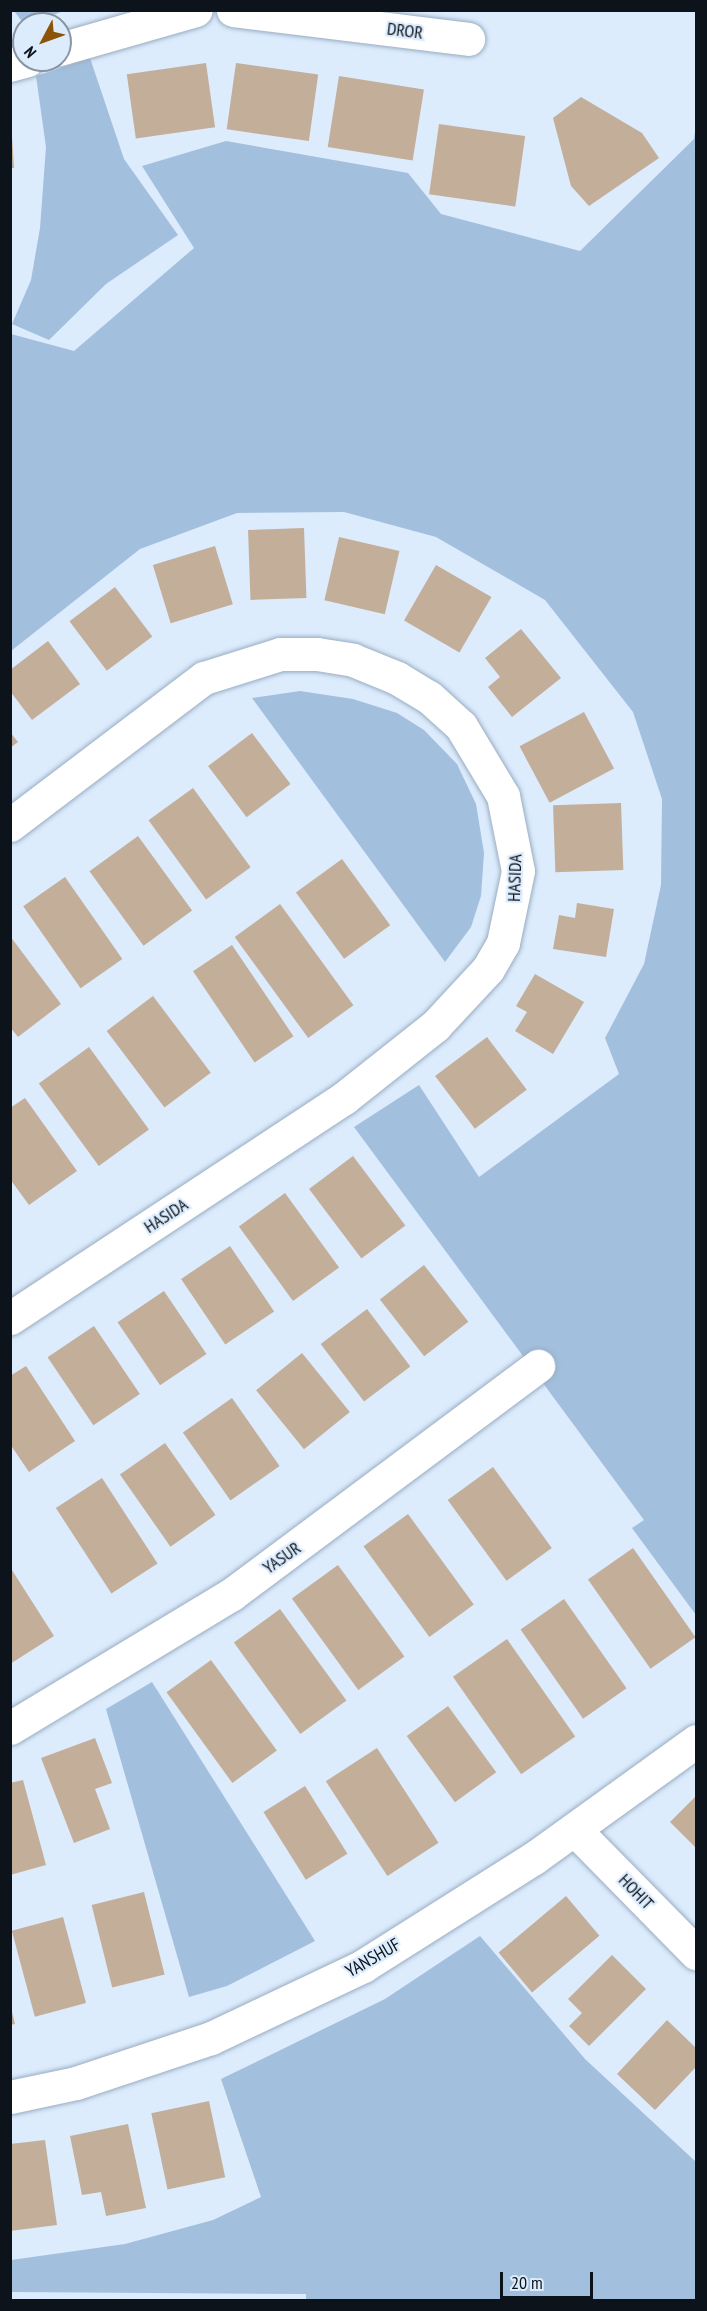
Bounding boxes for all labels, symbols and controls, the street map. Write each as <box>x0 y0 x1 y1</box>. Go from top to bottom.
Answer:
north arrow <box>12 12 72 72</box>
street label: DROR <box>386 18 424 44</box>
text: N <box>20 43 40 62</box>
street label: HASIDA <box>503 854 527 902</box>
street label: HASIDA <box>140 1194 192 1238</box>
street label: YASUR <box>259 1537 305 1579</box>
street label: HOHIT <box>614 1870 658 1914</box>
street label: YANSHUF <box>342 1934 404 1982</box>
scale bar <box>503 2260 596 2298</box>
text: 20 m <box>511 2271 543 2294</box>

